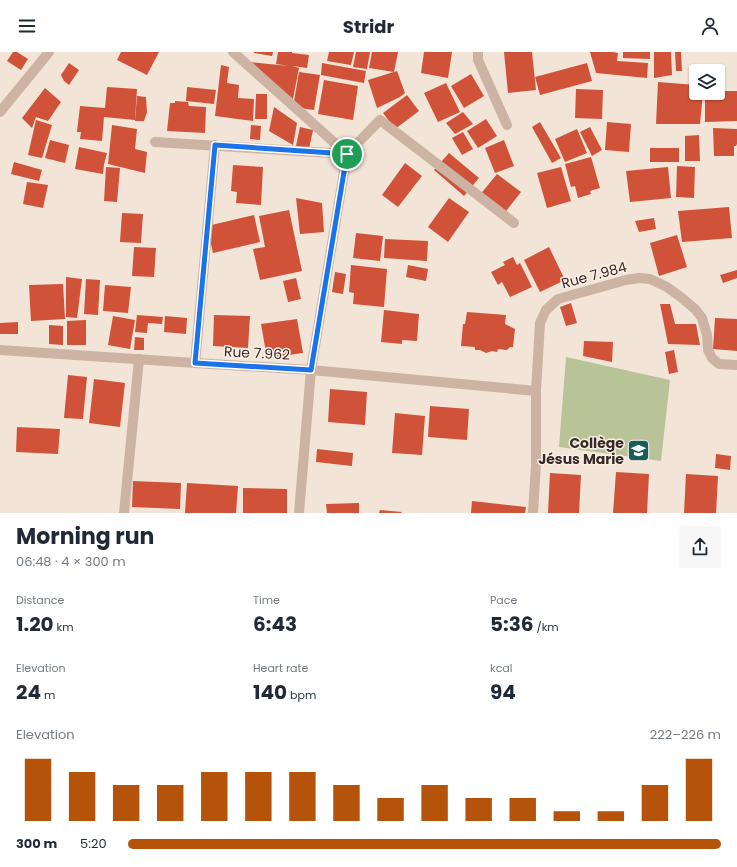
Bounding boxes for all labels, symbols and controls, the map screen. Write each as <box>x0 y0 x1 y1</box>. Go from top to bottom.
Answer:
text: Stridr <box>343 14 394 39</box>
icon: menu <box>16 15 38 37</box>
icon: person <box>699 15 721 37</box>
map controls <box>689 64 725 100</box>
button: layers <box>689 64 725 100</box>
pin <box>330 137 364 171</box>
icon: arrive <box>336 143 358 165</box>
street label: Rue 7.984 <box>559 257 629 293</box>
street label: Rue 7.962 <box>223 341 291 365</box>
place label: Collège Jésus Marie <box>538 433 624 469</box>
school or university icon: Collège Jésus Marie <box>626 438 652 464</box>
text: Morning run <box>16 521 154 552</box>
button: share <box>679 526 721 568</box>
text: 06:48 · 4 × 300 m <box>16 552 126 571</box>
text: Distance <box>16 592 64 608</box>
text: Time <box>253 592 280 608</box>
text: Pace <box>490 592 517 608</box>
text: 1.20 <box>16 610 54 638</box>
text: 6:43 <box>253 610 297 638</box>
text: 5:36 <box>490 610 534 638</box>
text: km <box>54 619 74 635</box>
text: /km <box>534 619 559 635</box>
text: Elevation <box>16 660 66 676</box>
text: Heart rate <box>253 660 308 676</box>
text: kcal <box>490 660 512 676</box>
text: 24 <box>16 678 41 706</box>
text: 140 <box>253 678 287 706</box>
text: 94 <box>490 678 516 706</box>
text: m <box>41 687 55 703</box>
text: bpm <box>287 687 316 703</box>
text: Elevation <box>16 725 75 744</box>
text: 222–226 m <box>650 725 721 744</box>
text: 300 m <box>16 834 57 853</box>
text: 5:20 <box>80 834 107 853</box>

